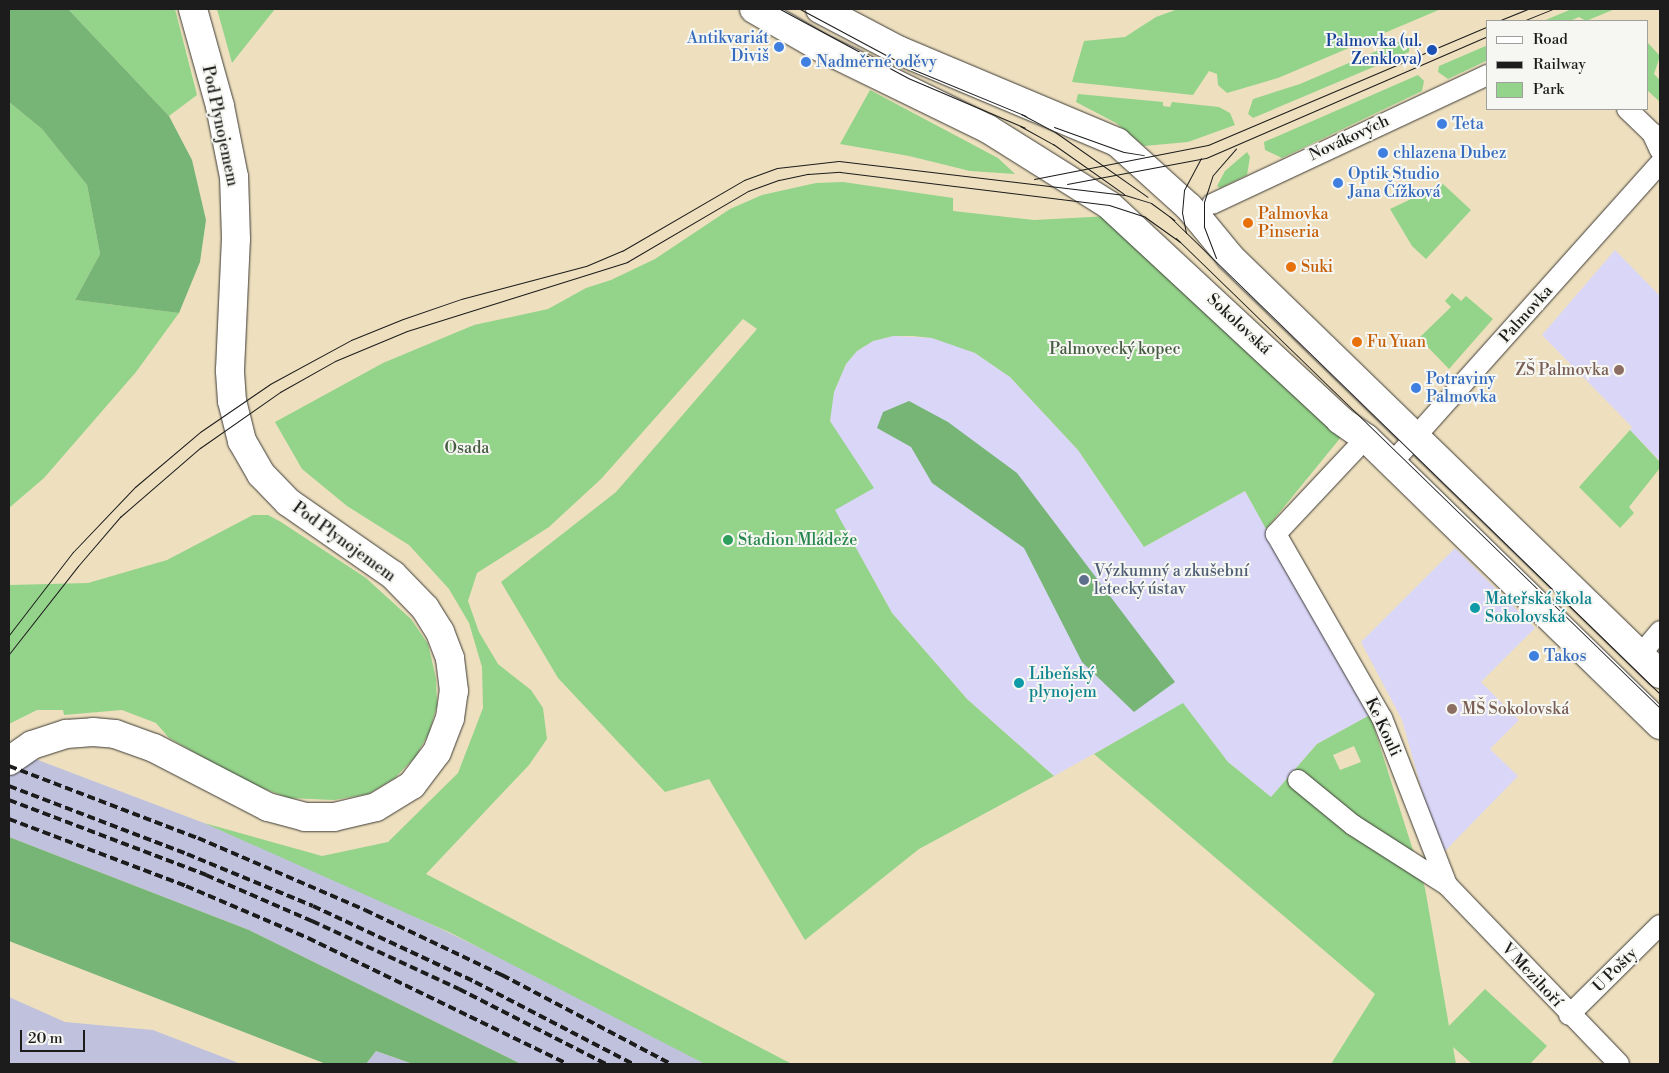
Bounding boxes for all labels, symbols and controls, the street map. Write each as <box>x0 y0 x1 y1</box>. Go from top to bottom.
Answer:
legend <box>1486 20 1649 110</box>
place label: Antikvariát Diviš <box>687 28 769 66</box>
text: Road <box>1533 30 1568 49</box>
place label: Palmovka (ul. Zenklova) <box>1326 31 1422 69</box>
marker: Antikvariát Diviš <box>773 41 785 53</box>
marker: Palmovka (ul. Zenklova) <box>1426 44 1438 56</box>
place label: Nadměrné oděvy <box>816 52 937 72</box>
text: Railway <box>1533 55 1586 74</box>
marker: Nadměrné oděvy <box>800 56 812 68</box>
street label: Pod Plynojemem <box>198 64 242 188</box>
text: Park <box>1533 80 1564 99</box>
street label: Novákových <box>1306 111 1392 165</box>
place label: Teta <box>1452 114 1484 134</box>
marker: Teta <box>1436 118 1448 130</box>
place label: chlazena Dubez <box>1393 143 1506 163</box>
marker: chlazena Dubez <box>1377 147 1389 159</box>
place label: Optik Studio Jana Čížková <box>1348 164 1441 202</box>
marker: Optik Studio Jana Čížková <box>1332 177 1344 189</box>
place label: Palmovka Pinseria <box>1258 204 1329 242</box>
marker: Palmovka Pinseria <box>1242 217 1254 229</box>
place label: Suki <box>1301 257 1333 277</box>
marker: Suki <box>1285 261 1297 273</box>
street label: Palmovka <box>1495 281 1557 347</box>
street label: Sokolovská <box>1203 289 1275 359</box>
place label: Fu Yuan <box>1367 332 1426 352</box>
marker: Fu Yuan <box>1351 336 1363 348</box>
park label: Palmovecký kopec <box>1049 339 1181 359</box>
place label: ZŠ Palmovka <box>1516 360 1609 380</box>
marker: ZŠ Palmovka <box>1613 364 1625 376</box>
place label: Potraviny Palmovka <box>1426 369 1497 407</box>
marker: Potraviny Palmovka <box>1410 382 1422 394</box>
park label: Osada <box>445 438 489 458</box>
street label: Pod Plynojemem <box>289 498 399 586</box>
place label: Stadion Mládeže <box>738 530 857 550</box>
marker: Stadion Mládeže <box>722 534 734 546</box>
place label: Výzkumný a zkušební letecký ústav <box>1094 561 1249 599</box>
marker: Výzkumný a zkušební letecký ústav <box>1078 574 1090 586</box>
place label: Mateřská škola Sokolovská <box>1485 589 1592 627</box>
marker: Mateřská škola Sokolovská <box>1469 602 1481 614</box>
place label: Takos <box>1544 646 1587 666</box>
marker: Takos <box>1528 650 1540 662</box>
place label: Libeňský plynojem <box>1029 664 1097 702</box>
marker: Libeňský plynojem <box>1013 677 1025 689</box>
street label: Ke Kouli <box>1361 695 1405 759</box>
place label: MŠ Sokolovská <box>1462 699 1569 719</box>
marker: MŠ Sokolovská <box>1446 703 1458 715</box>
street label: V Mezihoří <box>1497 939 1567 1011</box>
street label: U Pošty <box>1589 944 1641 996</box>
scale bar <box>22 1020 88 1052</box>
text: 20 m <box>28 1029 63 1048</box>

